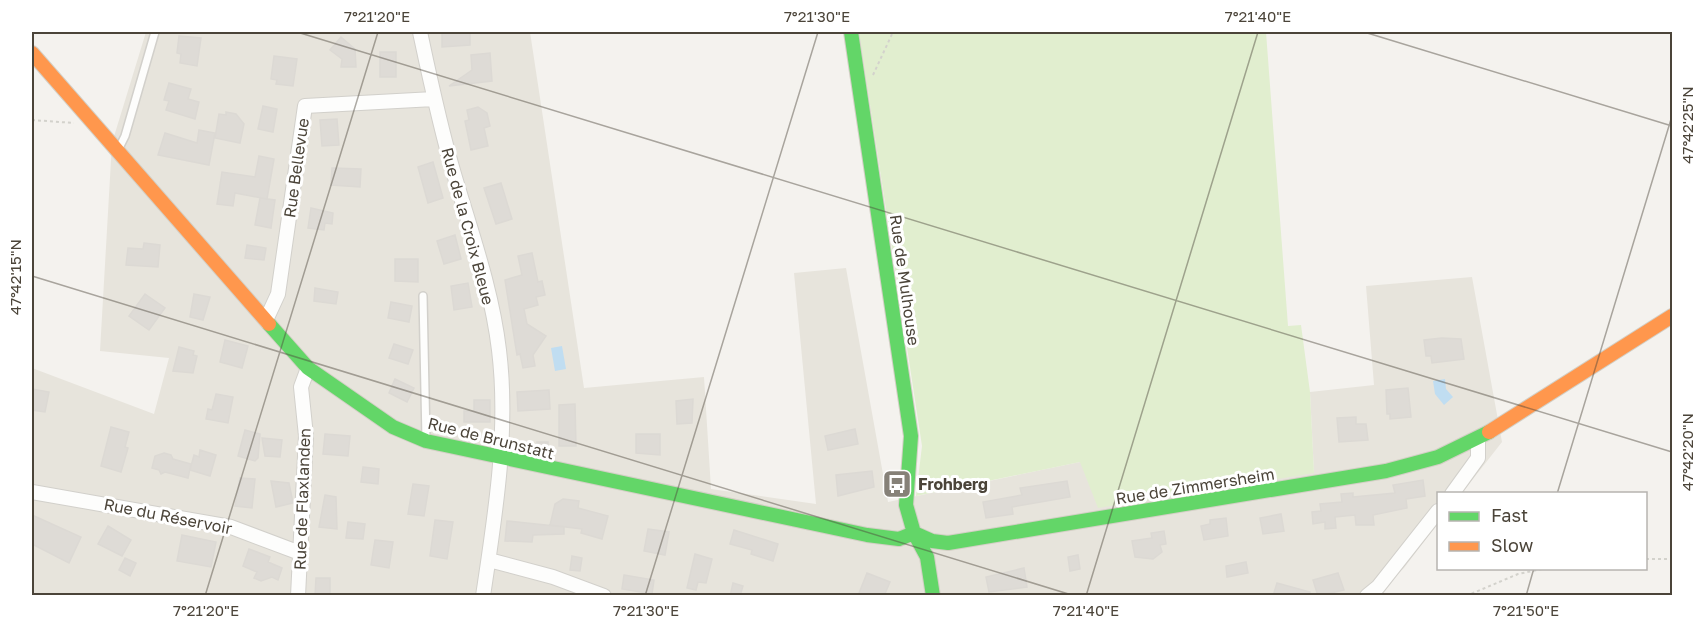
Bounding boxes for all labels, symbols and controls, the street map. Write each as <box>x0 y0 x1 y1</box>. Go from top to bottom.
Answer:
text: 7°21'20"E <box>344 7 410 25</box>
text: 7°21'30"E <box>784 7 850 25</box>
text: 7°21'40"E <box>1225 7 1291 25</box>
text: 47°42'25"N <box>1678 86 1696 164</box>
street label: Rue Bellevue <box>279 117 313 219</box>
street label: Rue de la Croix Bleue <box>437 145 499 307</box>
street label: Rue de Mulhouse <box>886 213 924 347</box>
text: 47°42'15"N <box>6 239 24 315</box>
street label: Rue de Brunstatt <box>426 413 556 463</box>
text: 47°42'20"N <box>1678 413 1696 491</box>
street label: Rue de Flaxlanden <box>290 428 314 570</box>
street label: Rue de Zimmersheim <box>1114 464 1276 508</box>
bus stop icon: Frohberg <box>881 468 913 500</box>
place label: Frohberg <box>918 474 988 494</box>
legend <box>1437 492 1647 570</box>
street label: Rue du Réservoir <box>102 494 234 538</box>
text: Fast <box>1491 504 1528 526</box>
text: Slow <box>1491 534 1534 556</box>
text: 7°21'20"E <box>173 601 239 619</box>
text: 7°21'30"E <box>613 601 679 619</box>
text: 7°21'40"E <box>1053 601 1119 619</box>
text: 7°21'50"E <box>1493 601 1559 619</box>

